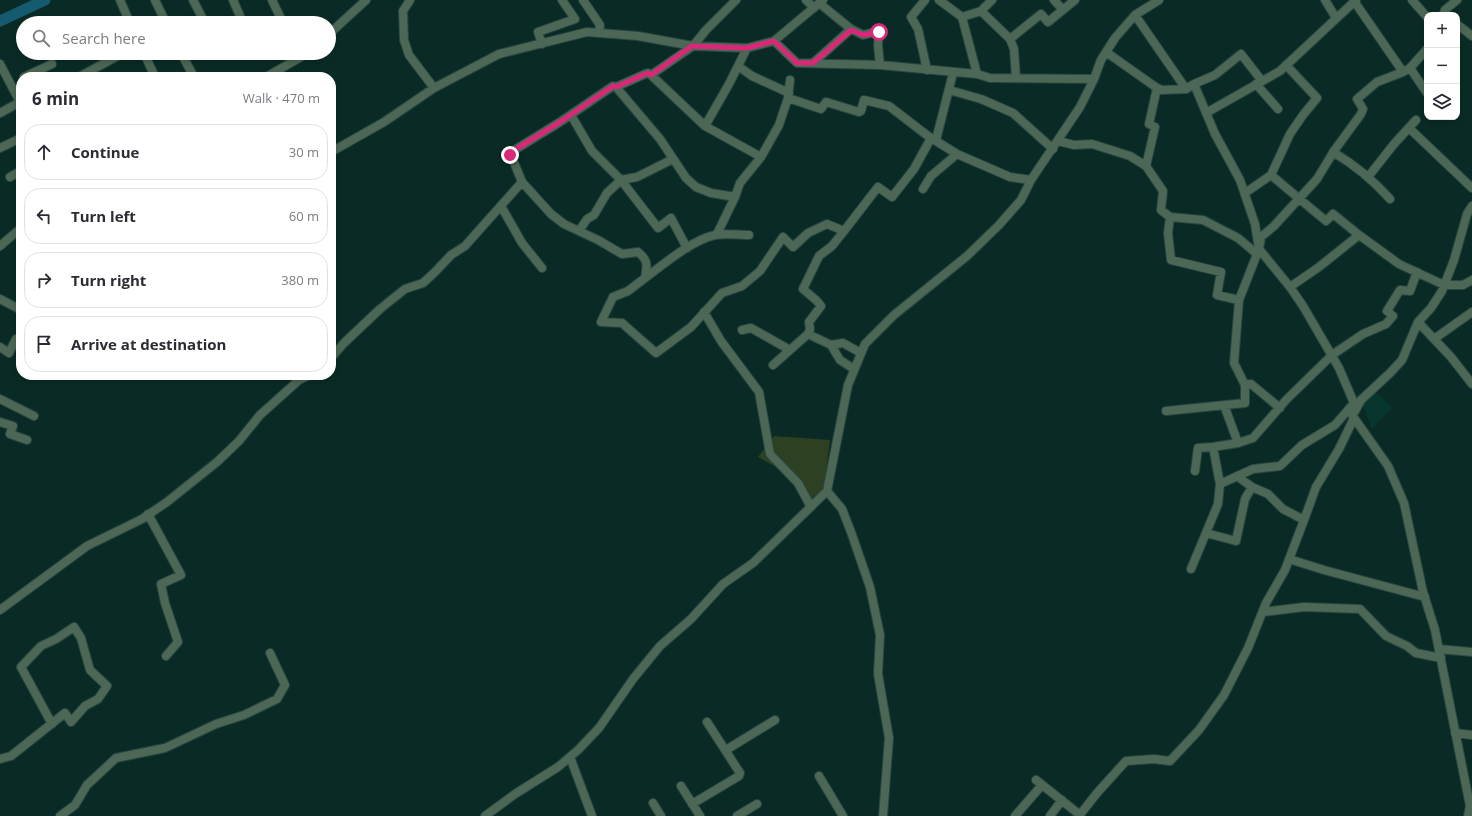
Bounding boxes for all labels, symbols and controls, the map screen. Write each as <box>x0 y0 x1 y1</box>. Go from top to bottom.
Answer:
map controls <box>1424 12 1460 120</box>
button: + <box>1424 12 1460 48</box>
search box <box>16 16 336 60</box>
route start <box>870 23 888 41</box>
icon: search <box>30 27 52 49</box>
text: Search here <box>62 28 146 48</box>
button: − <box>1424 48 1460 84</box>
button: layers <box>1424 84 1460 120</box>
text: 6 min <box>32 87 79 110</box>
text: Walk · 470 m <box>243 89 320 107</box>
icon: ahead <box>33 141 55 163</box>
text: Continue <box>71 142 139 162</box>
text: 30 m <box>289 143 319 161</box>
route end <box>501 146 519 164</box>
icon: left <box>33 205 55 227</box>
text: Turn left <box>71 206 136 226</box>
text: 60 m <box>289 207 319 225</box>
icon: right <box>33 269 55 291</box>
text: Turn right <box>71 270 146 290</box>
text: 380 m <box>281 271 319 289</box>
icon: arrive <box>33 333 55 355</box>
text: Arrive at destination <box>71 334 226 354</box>

